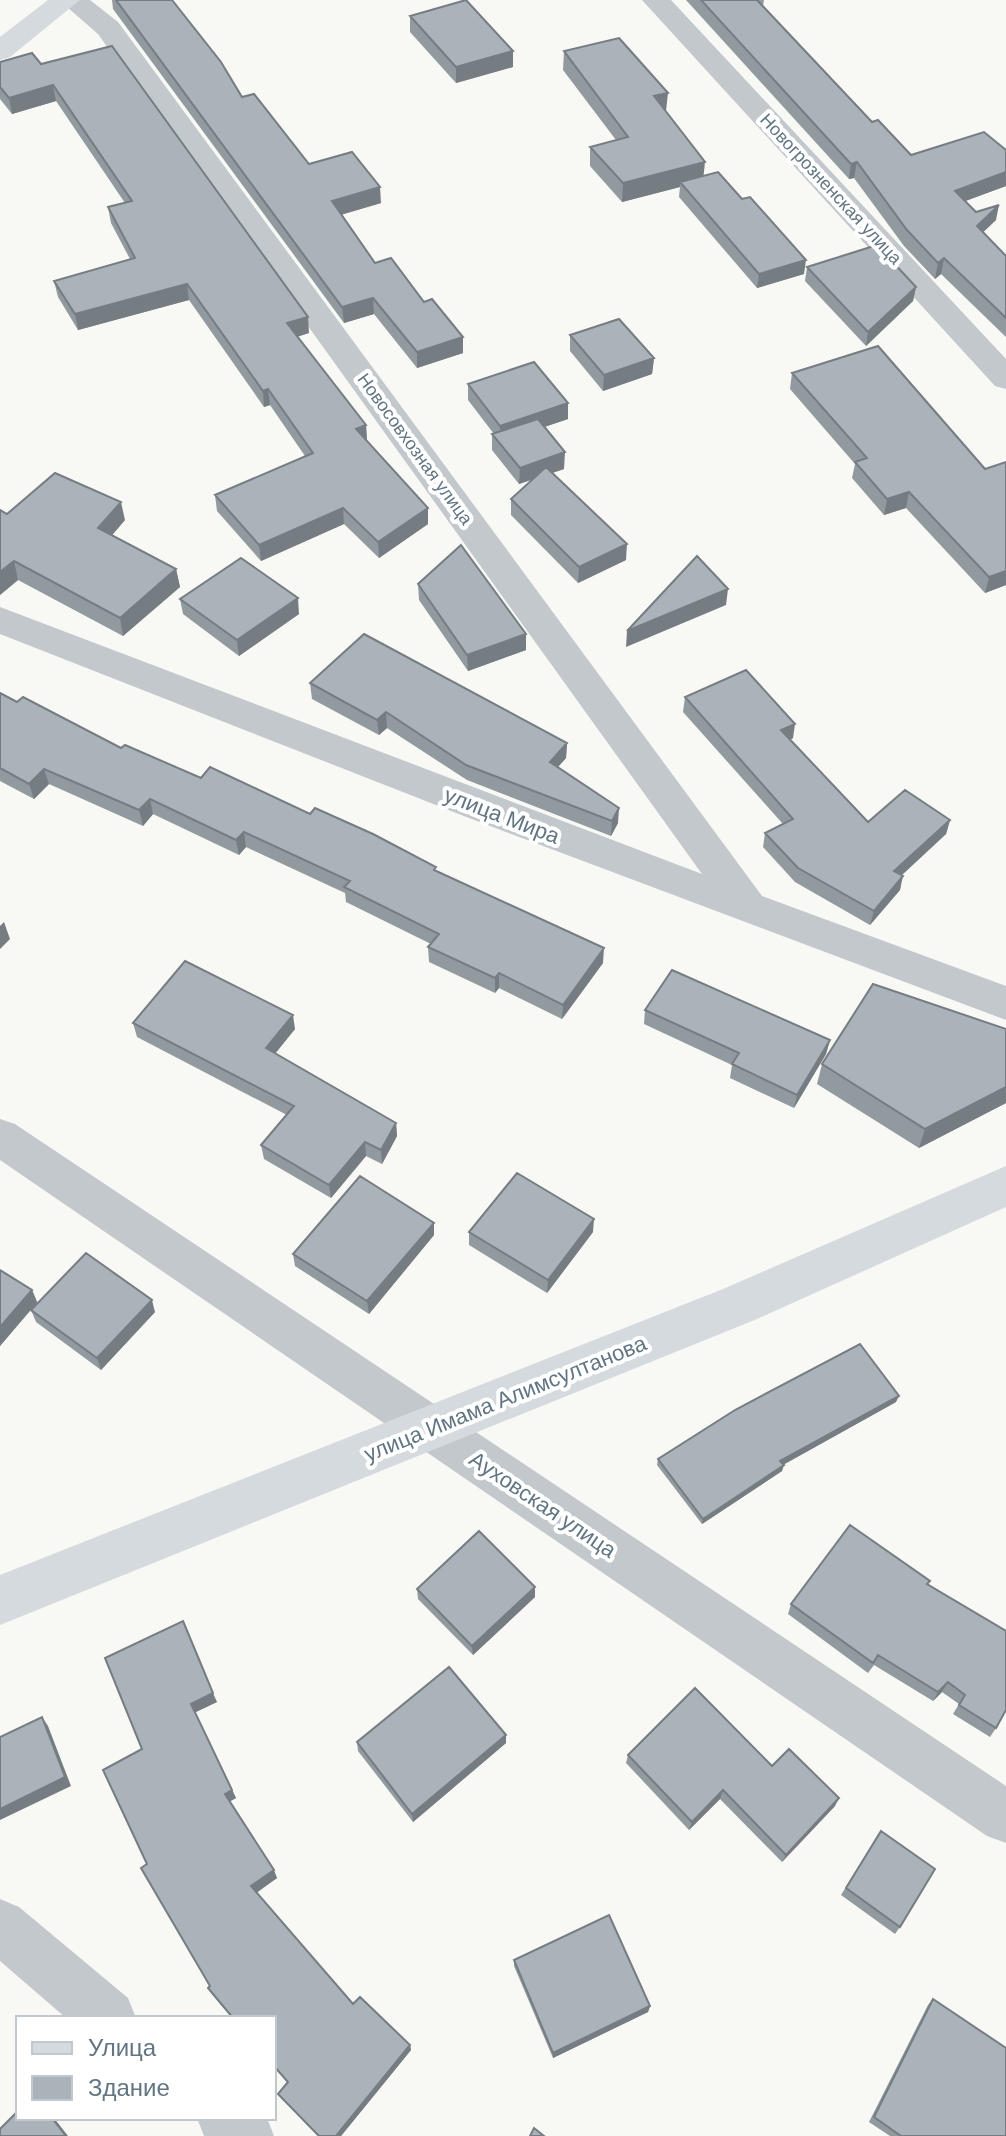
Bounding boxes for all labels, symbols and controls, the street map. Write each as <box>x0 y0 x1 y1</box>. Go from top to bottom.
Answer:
street label: Новогрозненская улица <box>755 108 908 270</box>
street label: Новосовхозная улица <box>352 368 479 530</box>
street label: улица Мира <box>440 780 564 851</box>
street label: улица Имама Алимсултанова <box>360 1328 651 1468</box>
street label: Ауховская улица <box>464 1444 623 1565</box>
legend <box>16 2016 276 2120</box>
text: Улица <box>88 2032 157 2063</box>
text: Здание <box>88 2072 170 2103</box>

